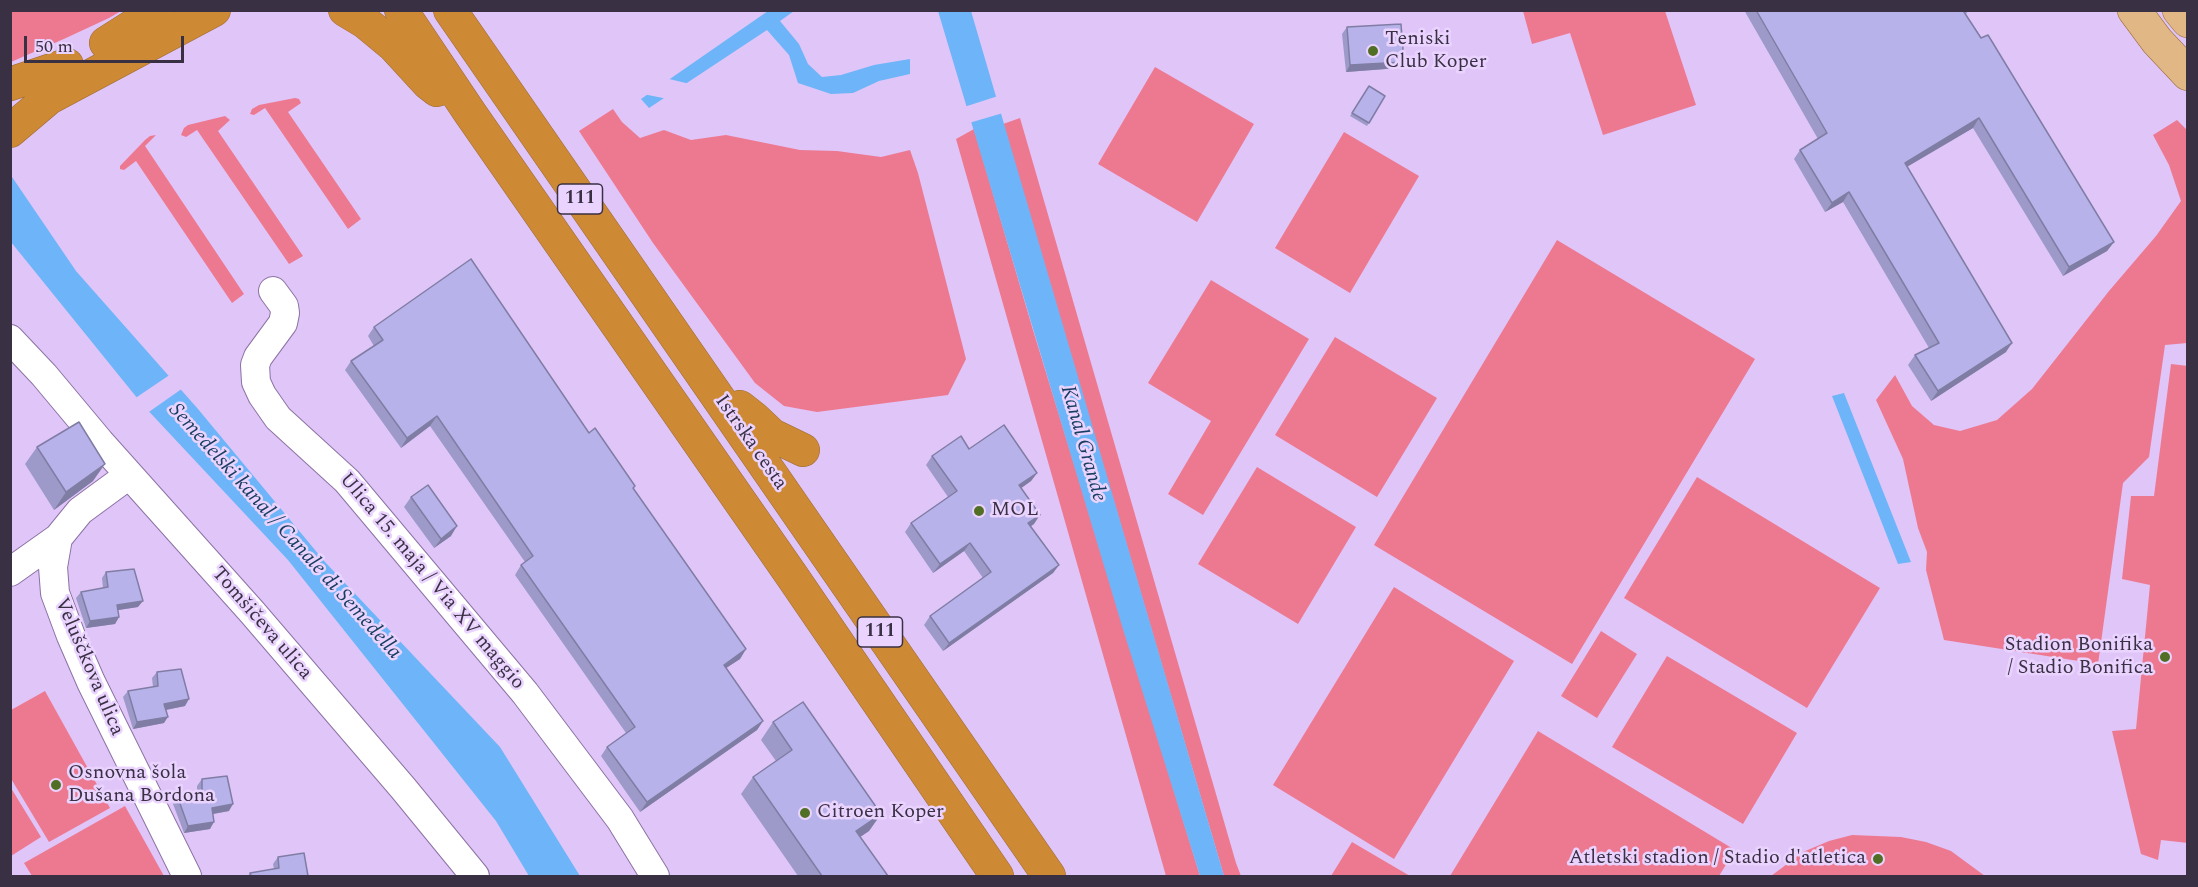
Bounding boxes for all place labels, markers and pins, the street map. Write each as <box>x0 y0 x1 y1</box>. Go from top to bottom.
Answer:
place label: Teniski Club Koper <box>1385 28 1487 75</box>
marker: Teniski Club Koper <box>1366 44 1380 58</box>
place label: MOL <box>991 499 1039 523</box>
marker: MOL <box>972 504 986 518</box>
place label: Stadion Bonifika / Stadio Bonifica <box>2005 634 2153 681</box>
marker: Stadion Bonifika / Stadio Bonifica <box>2158 650 2172 664</box>
place label: Osnovna šola Dušana Bordona <box>68 762 215 809</box>
marker: Osnovna šola Dušana Bordona <box>49 778 63 792</box>
place label: Citroen Koper <box>817 801 944 825</box>
marker: Citroen Koper <box>798 806 812 820</box>
place label: Atletski stadion / Stadio d'atletica <box>1569 847 1866 871</box>
marker: Atletski stadion / Stadio d'atletica <box>1871 852 1885 866</box>

